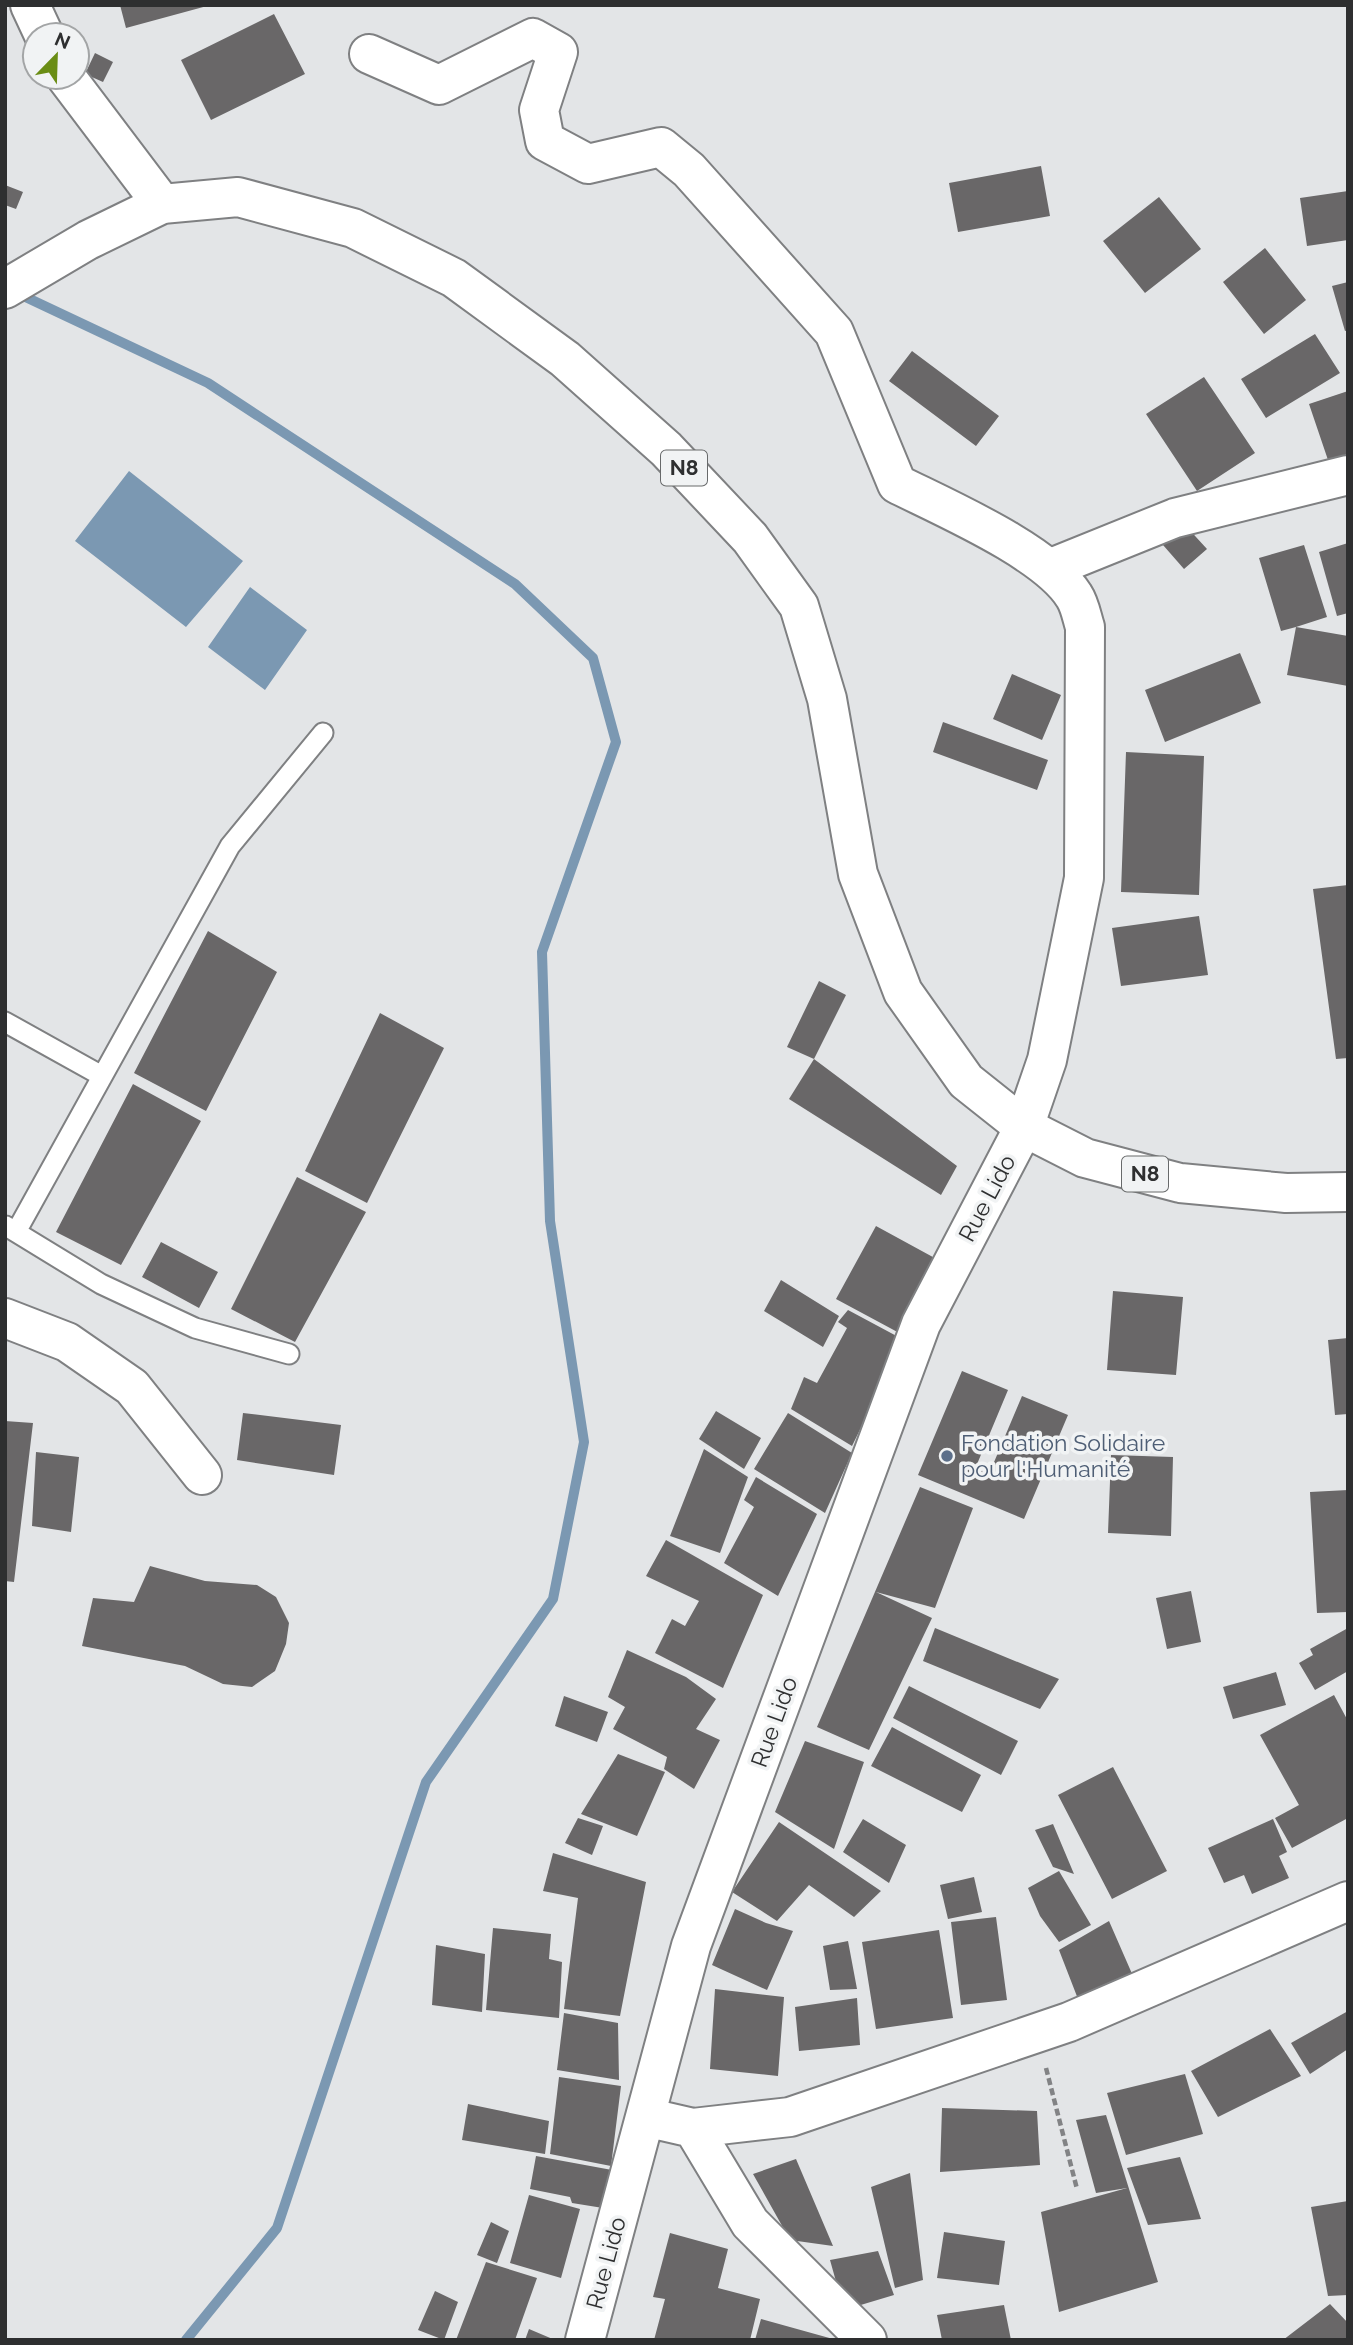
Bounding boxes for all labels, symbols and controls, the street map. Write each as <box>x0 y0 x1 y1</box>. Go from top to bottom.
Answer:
north arrow <box>21 21 91 91</box>
text: N <box>52 27 74 53</box>
road number: N8 <box>661 450 707 486</box>
street label: Rue Lido <box>953 1150 1021 1246</box>
road number: N8 <box>1122 1156 1168 1192</box>
place label: Fondation Solidaire pour l'Humanité <box>961 1429 1165 1482</box>
marker: Fondation Solidaire pour l'Humanité <box>939 1448 955 1464</box>
street label: Rue Lido <box>745 1673 802 1771</box>
street label: Rue Lido <box>580 2214 631 2312</box>

